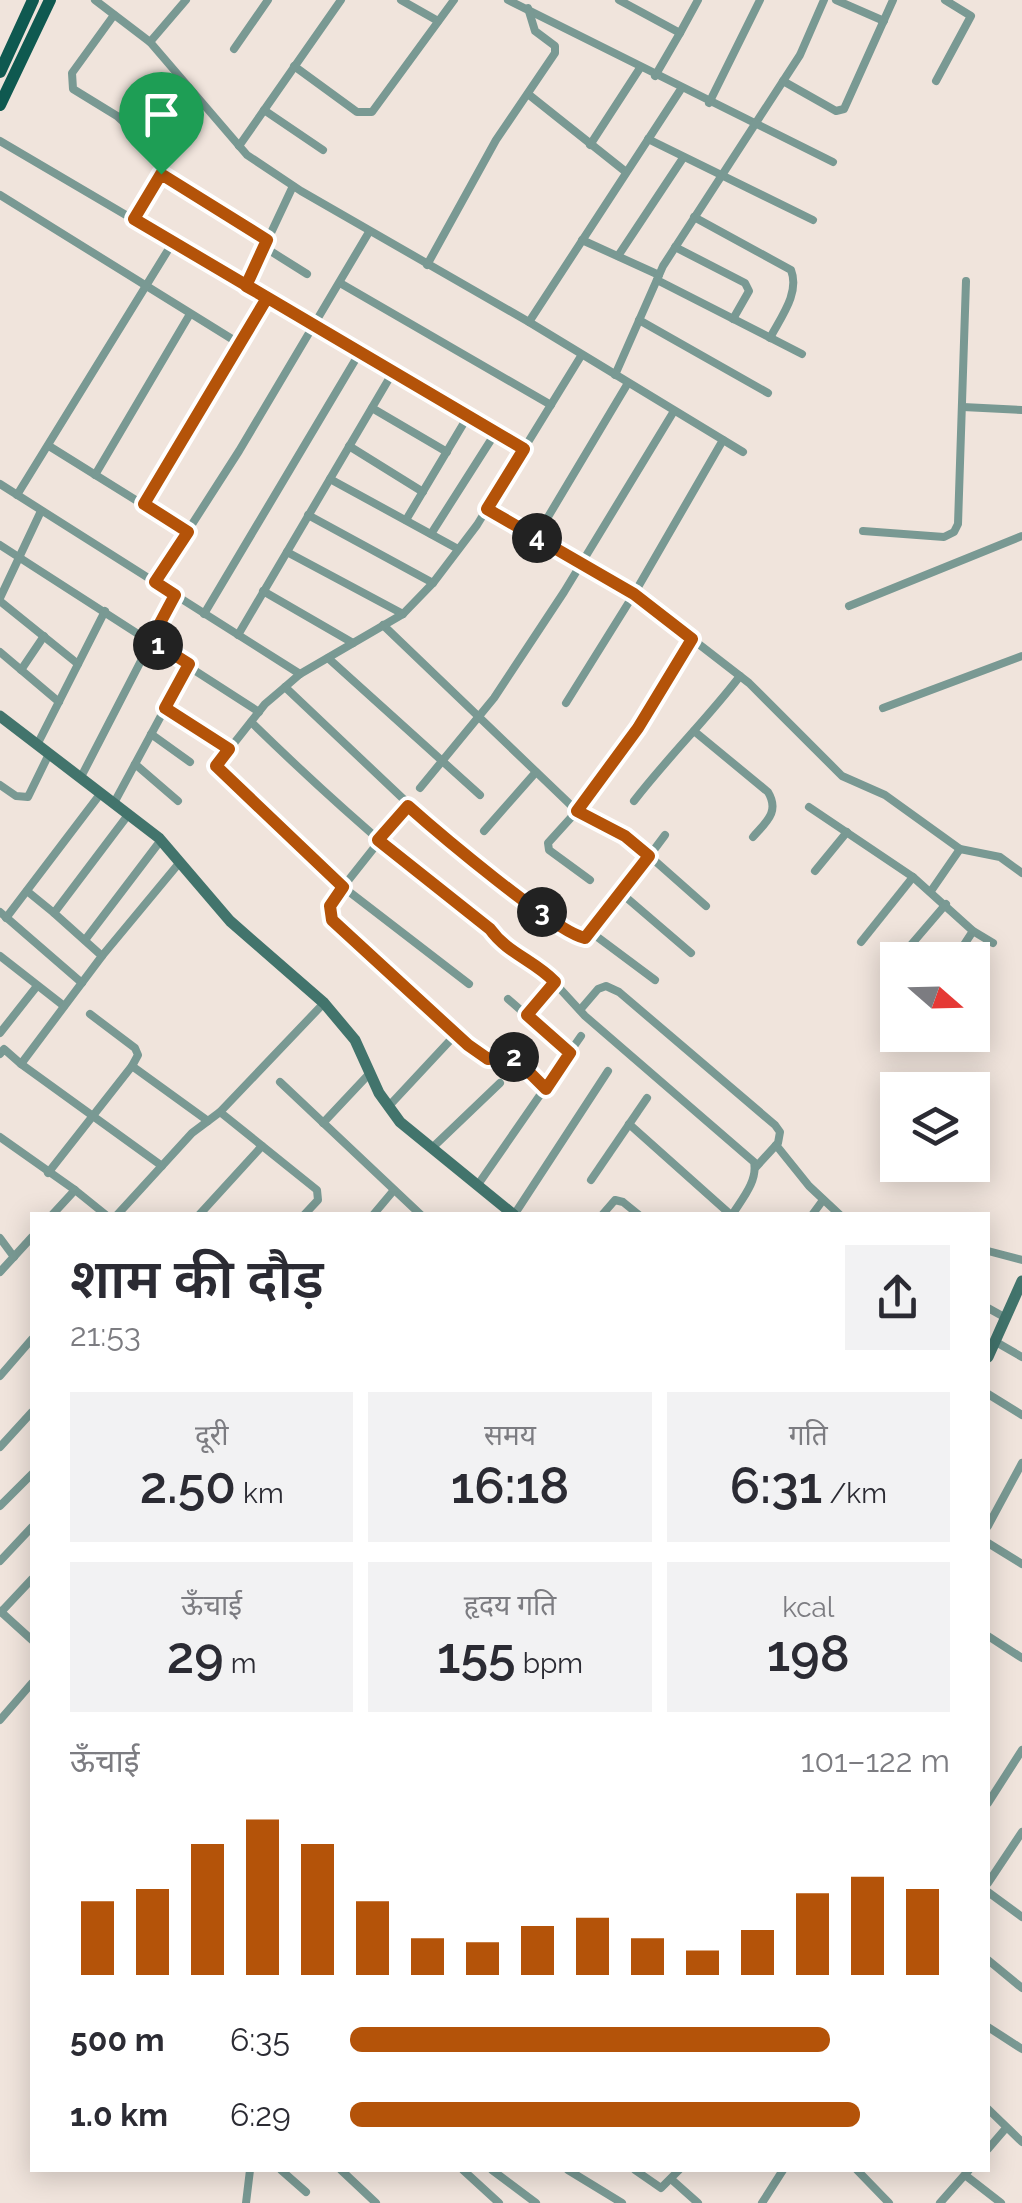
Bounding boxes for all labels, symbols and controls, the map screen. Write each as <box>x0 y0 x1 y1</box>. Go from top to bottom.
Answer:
pin <box>119 72 204 175</box>
icon: arrive <box>134 87 189 142</box>
pin: 4 <box>512 513 562 563</box>
text: 4 <box>529 521 545 554</box>
pin: 1 <box>133 620 183 670</box>
text: 1 <box>151 628 165 661</box>
pin: 3 <box>517 887 567 937</box>
text: 3 <box>534 895 550 928</box>
north arrow <box>880 942 990 1052</box>
map controls <box>880 942 990 1182</box>
pin: 2 <box>489 1032 539 1082</box>
text: 2 <box>506 1040 522 1073</box>
button: layers <box>880 1072 990 1182</box>
button: share <box>845 1245 950 1350</box>
text: शाम की दौड़ <box>70 1246 324 1311</box>
text: 21:53 <box>70 1316 141 1353</box>
text: दूरी <box>195 1419 228 1452</box>
text: समय <box>484 1419 536 1452</box>
text: गति <box>789 1419 828 1452</box>
text: 2.50 <box>140 1456 236 1515</box>
text: 16:18 <box>451 1456 569 1515</box>
text: 6:31 <box>730 1456 822 1515</box>
text: km <box>236 1477 284 1510</box>
text: /km <box>822 1477 887 1510</box>
text: ऊँचाई <box>181 1589 242 1622</box>
text: हृदय गति <box>464 1589 556 1622</box>
text: kcal <box>782 1591 835 1624</box>
text: 198 <box>767 1624 850 1683</box>
text: 29 <box>167 1626 224 1685</box>
text: 155 <box>437 1626 516 1685</box>
text: m <box>224 1647 257 1680</box>
text: bpm <box>516 1647 583 1680</box>
text: ऊँचाई <box>70 1742 139 1779</box>
text: 101–122 m <box>801 1742 950 1779</box>
text: 500 m <box>70 2021 165 2058</box>
text: 6:35 <box>230 2021 290 2058</box>
text: 1.0 km <box>70 2096 168 2133</box>
text: 6:29 <box>230 2096 291 2133</box>

